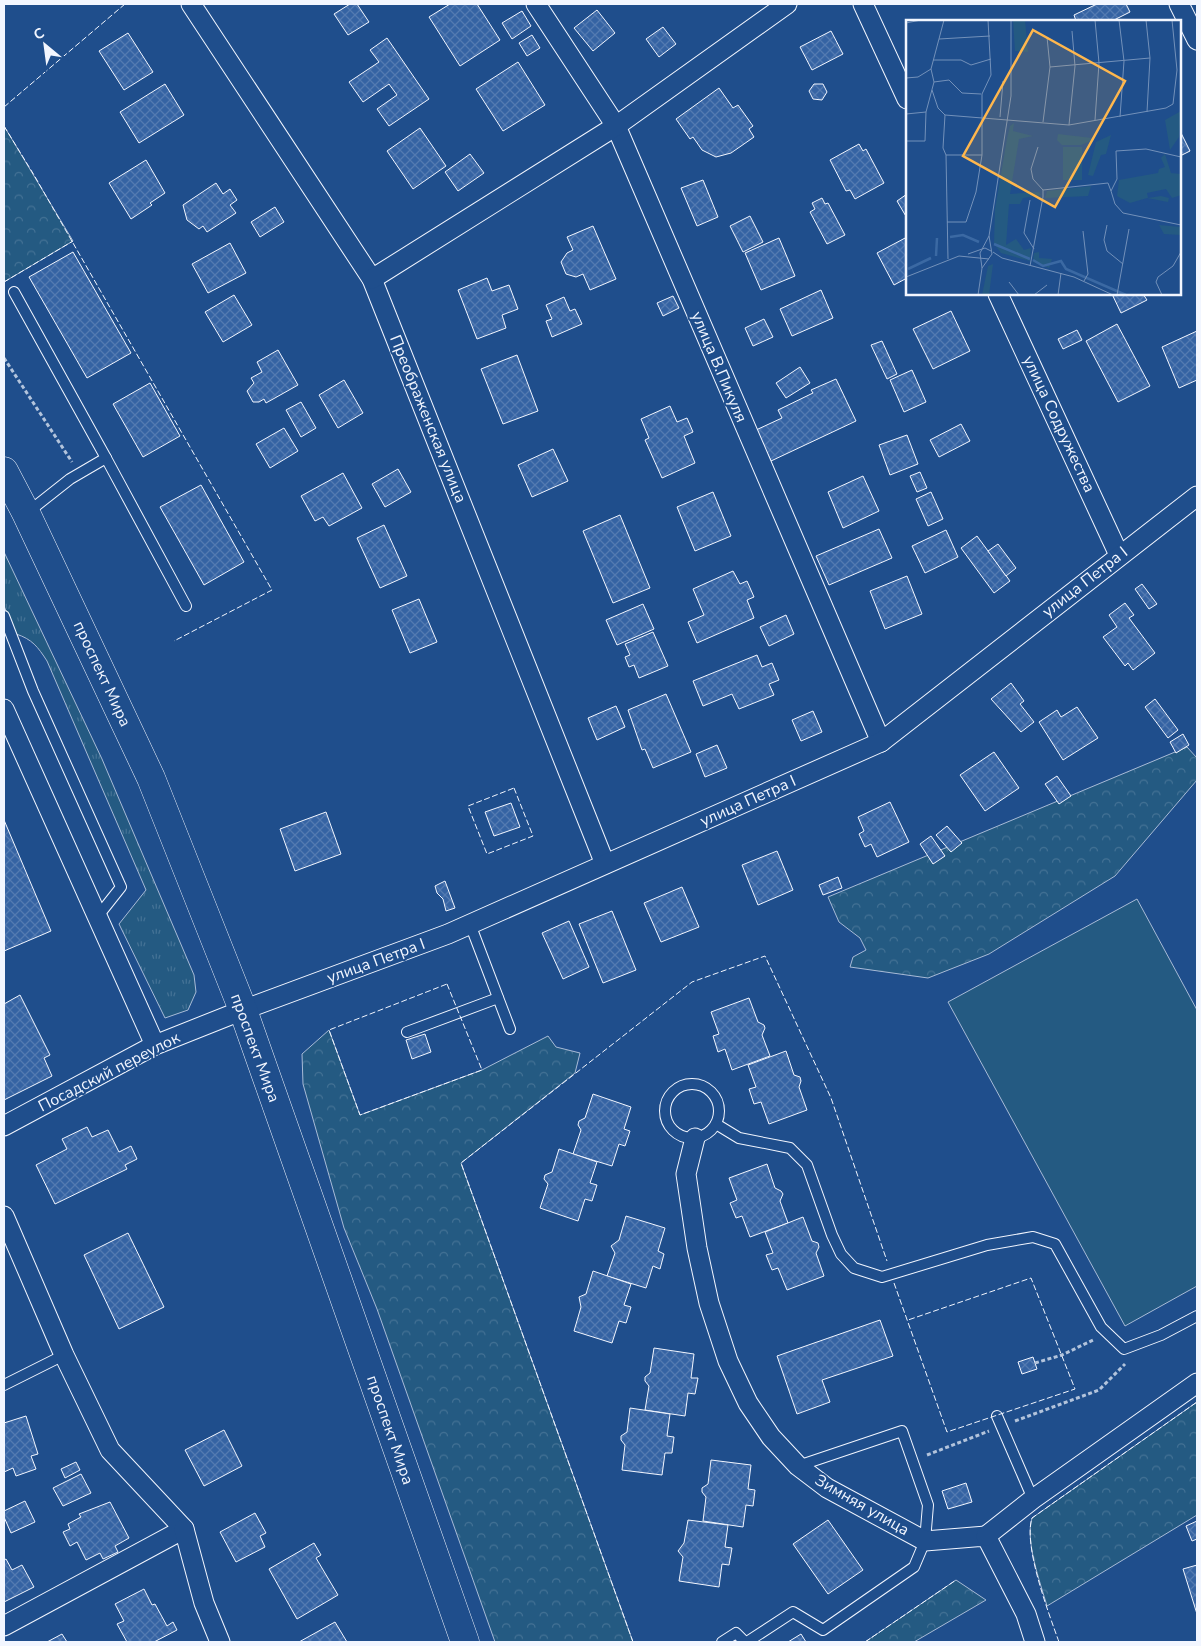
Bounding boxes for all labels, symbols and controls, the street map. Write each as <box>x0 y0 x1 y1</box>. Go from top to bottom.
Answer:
north arrow <box>20 20 70 70</box>
inset map <box>906 20 1181 295</box>
text: С <box>30 23 48 45</box>
street label: улица В.Пикуля <box>686 308 752 426</box>
street label: Преображенская улица <box>384 332 472 506</box>
street label: улица Содружества <box>1018 352 1100 496</box>
street label: улица Петра I <box>1038 542 1132 622</box>
street label: проспект Мира <box>68 618 136 730</box>
street label: улица Петра I <box>697 770 799 832</box>
street label: улица Петра I <box>324 933 428 989</box>
street label: проспект Мира <box>225 991 285 1105</box>
street label: Посадский переулок <box>34 1026 184 1117</box>
street label: проспект Мира <box>361 1372 419 1488</box>
street label: Зимняя улица <box>811 1469 913 1541</box>

